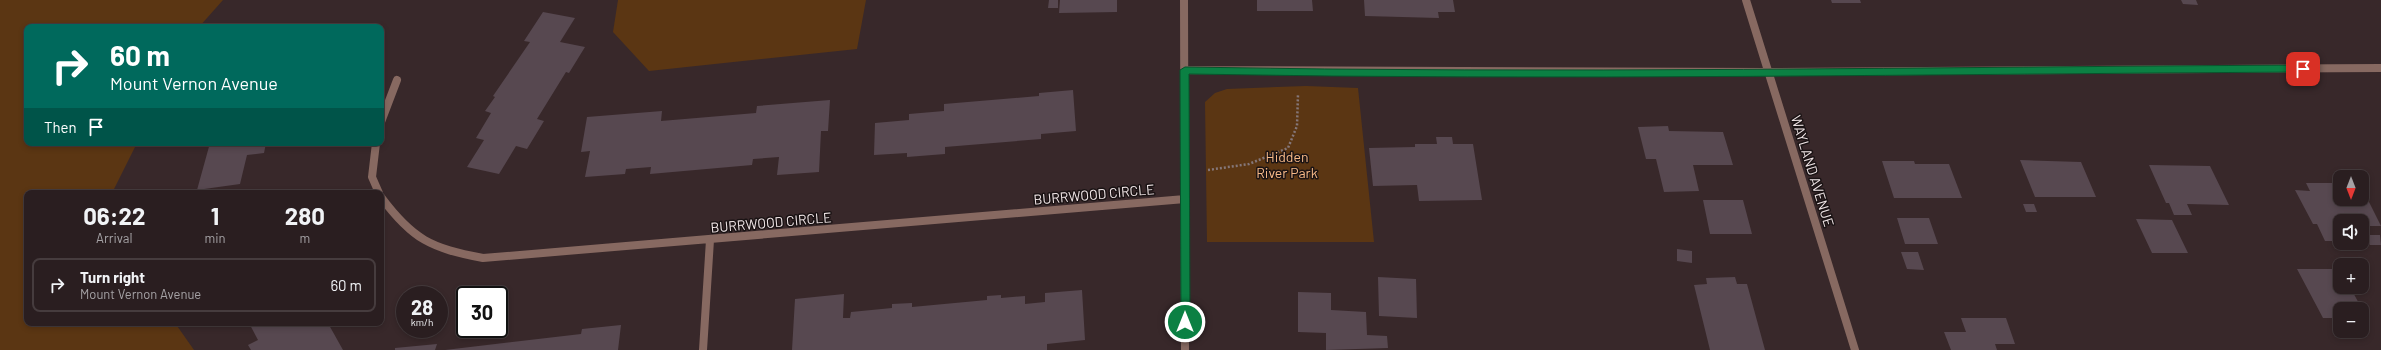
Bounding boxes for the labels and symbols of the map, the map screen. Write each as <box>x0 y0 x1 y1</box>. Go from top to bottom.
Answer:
pin <box>2286 52 2320 86</box>
street label: WAYLAND AVENUE <box>1788 113 1838 229</box>
park label: Hidden River Park <box>1256 148 1318 181</box>
north arrow <box>2333 170 2369 206</box>
street label: BURRWOOD CIRCLE <box>1033 180 1155 208</box>
street label: BURRWOOD CIRCLE <box>710 208 832 236</box>
speed limit sign: 30 <box>456 286 508 338</box>
position arrow <box>1164 301 1206 343</box>

